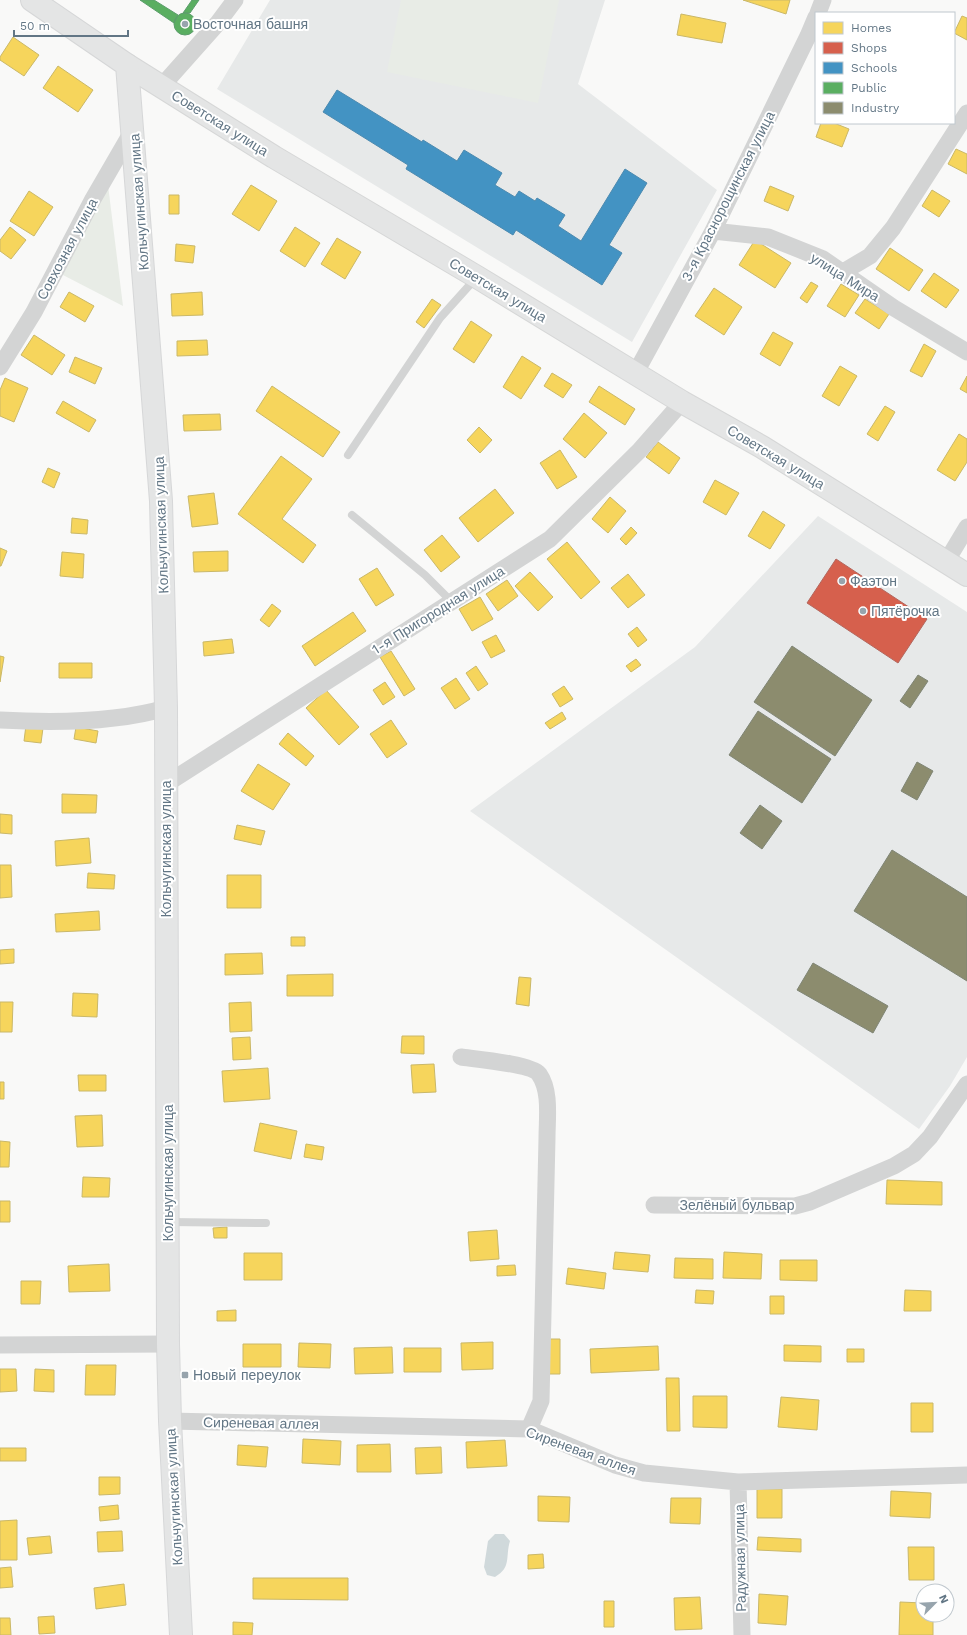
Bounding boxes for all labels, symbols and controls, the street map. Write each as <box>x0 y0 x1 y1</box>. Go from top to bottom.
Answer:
scale bar <box>14 12 128 38</box>
legend <box>815 12 955 124</box>
place label: Восточная башня <box>193 16 308 32</box>
text: 50 m <box>20 19 50 33</box>
marker: Восточная башня <box>180 19 190 29</box>
text: Homes <box>851 21 892 35</box>
text: Shops <box>851 41 887 55</box>
text: Schools <box>851 61 897 75</box>
text: Public <box>851 81 887 95</box>
street label: Советская улица <box>169 87 271 159</box>
text: Industry <box>851 101 900 115</box>
street label: 3-я Краснорощинская улица <box>678 108 778 284</box>
street label: Кольчугинская улица <box>126 133 152 271</box>
street label: Совхозная улица <box>34 195 101 302</box>
street label: улица Мира <box>808 249 883 305</box>
street label: Советская улица <box>446 255 550 326</box>
street label: Советская улица <box>724 422 828 493</box>
street label: Кольчугинская улица <box>151 456 171 594</box>
street label: 1-я Пригородная улица <box>369 563 507 657</box>
place label: Фаэтон <box>850 573 897 589</box>
marker: Фаэтон <box>837 576 847 586</box>
place label: Пятёрочка <box>871 603 940 619</box>
marker: Пятёрочка <box>858 606 868 616</box>
street label: Кольчугинская улица <box>158 780 174 918</box>
street label: Кольчугинская улица <box>160 1104 176 1242</box>
street label: Зелёный бульвар <box>680 1197 795 1213</box>
place label: Новый переулок <box>193 1367 302 1383</box>
marker: Новый переулок <box>180 1370 190 1380</box>
street label: Сиреневая аллея <box>203 1414 319 1432</box>
street label: Сиреневая аллея <box>524 1424 638 1478</box>
street label: Кольчугинская улица <box>162 1428 186 1566</box>
street label: Радужная улица <box>731 1504 749 1612</box>
north arrow <box>915 1583 955 1623</box>
text: N <box>936 1593 951 1606</box>

